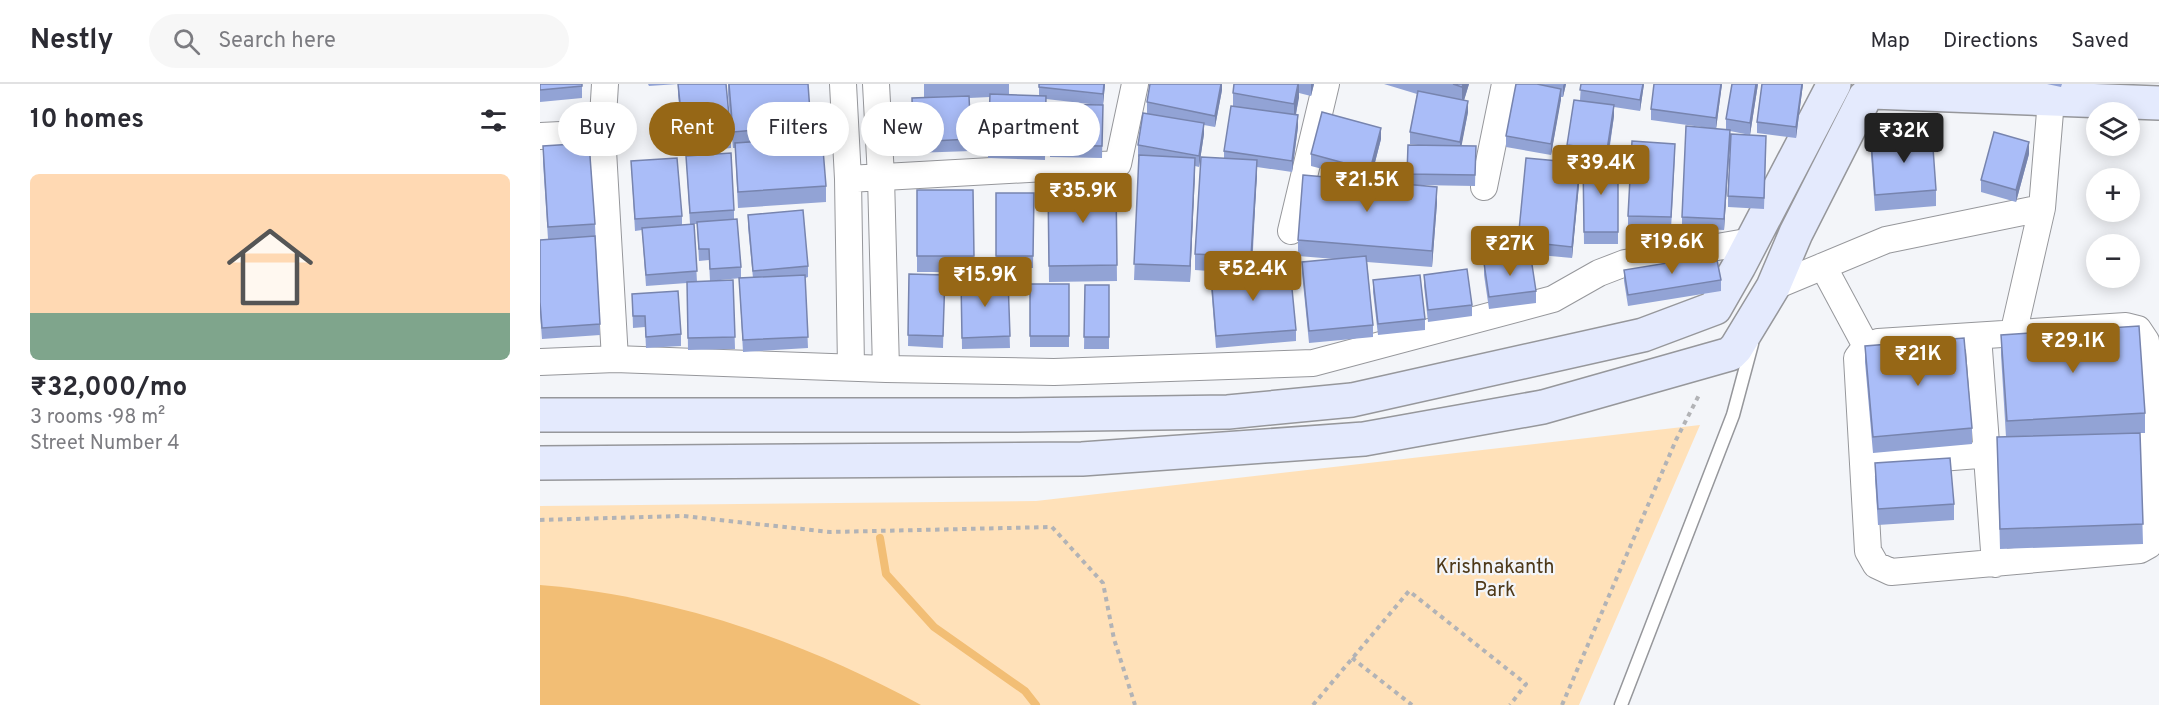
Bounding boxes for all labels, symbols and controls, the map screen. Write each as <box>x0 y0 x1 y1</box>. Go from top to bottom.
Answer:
search box <box>149 14 569 68</box>
text: Nestly <box>30 23 113 59</box>
icon: search <box>170 25 203 58</box>
text: Search here <box>218 28 336 55</box>
text: Map <box>1870 28 1910 55</box>
text: Directions <box>1943 28 2038 55</box>
text: Saved <box>2071 28 2129 55</box>
chip: Buy <box>558 102 637 156</box>
chip: Rent <box>649 102 735 156</box>
chip: Filters <box>747 102 849 156</box>
chip: New <box>861 102 944 156</box>
chip: Apartment <box>956 102 1100 156</box>
map controls <box>2086 102 2140 288</box>
button: layers <box>2086 102 2140 156</box>
text: 10 homes <box>30 104 144 137</box>
icon: filters <box>477 104 510 137</box>
pin: ₹32K <box>1868 113 1940 164</box>
text: ₹32K <box>1878 119 1930 145</box>
pin: ₹39.4K <box>1552 145 1650 196</box>
text: ₹39.4K <box>1566 151 1636 177</box>
pin: ₹21.5K <box>1318 162 1416 213</box>
text: ₹21.5K <box>1335 168 1399 194</box>
button: + <box>2086 168 2140 222</box>
pin: ₹35.9K <box>1034 173 1132 224</box>
text: ₹35.9K <box>1049 179 1117 205</box>
icon: home <box>216 213 324 321</box>
pin: ₹19.6K <box>1623 224 1721 275</box>
pin: ₹27K <box>1474 226 1546 277</box>
text: ₹19.6K <box>1640 230 1704 256</box>
text: ₹27K <box>1485 232 1535 258</box>
button: − <box>2086 234 2140 288</box>
pin: ₹52.4K <box>1204 251 1302 302</box>
pin: ₹15.9K <box>936 257 1034 308</box>
text: ₹52.4K <box>1218 257 1288 283</box>
text: ₹15.9K <box>953 263 1017 289</box>
pin: ₹29.1K <box>2024 323 2122 374</box>
text: ₹29.1K <box>2041 329 2105 355</box>
pin: ₹21K <box>1882 336 1954 387</box>
text: ₹21K <box>1894 342 1942 368</box>
text: ₹32,000/mo <box>30 372 187 405</box>
text: 3 rooms · 98 m² <box>30 405 165 431</box>
text: Street Number 4 <box>30 431 180 457</box>
park label: Krishnakanth Park <box>1435 555 1555 604</box>

